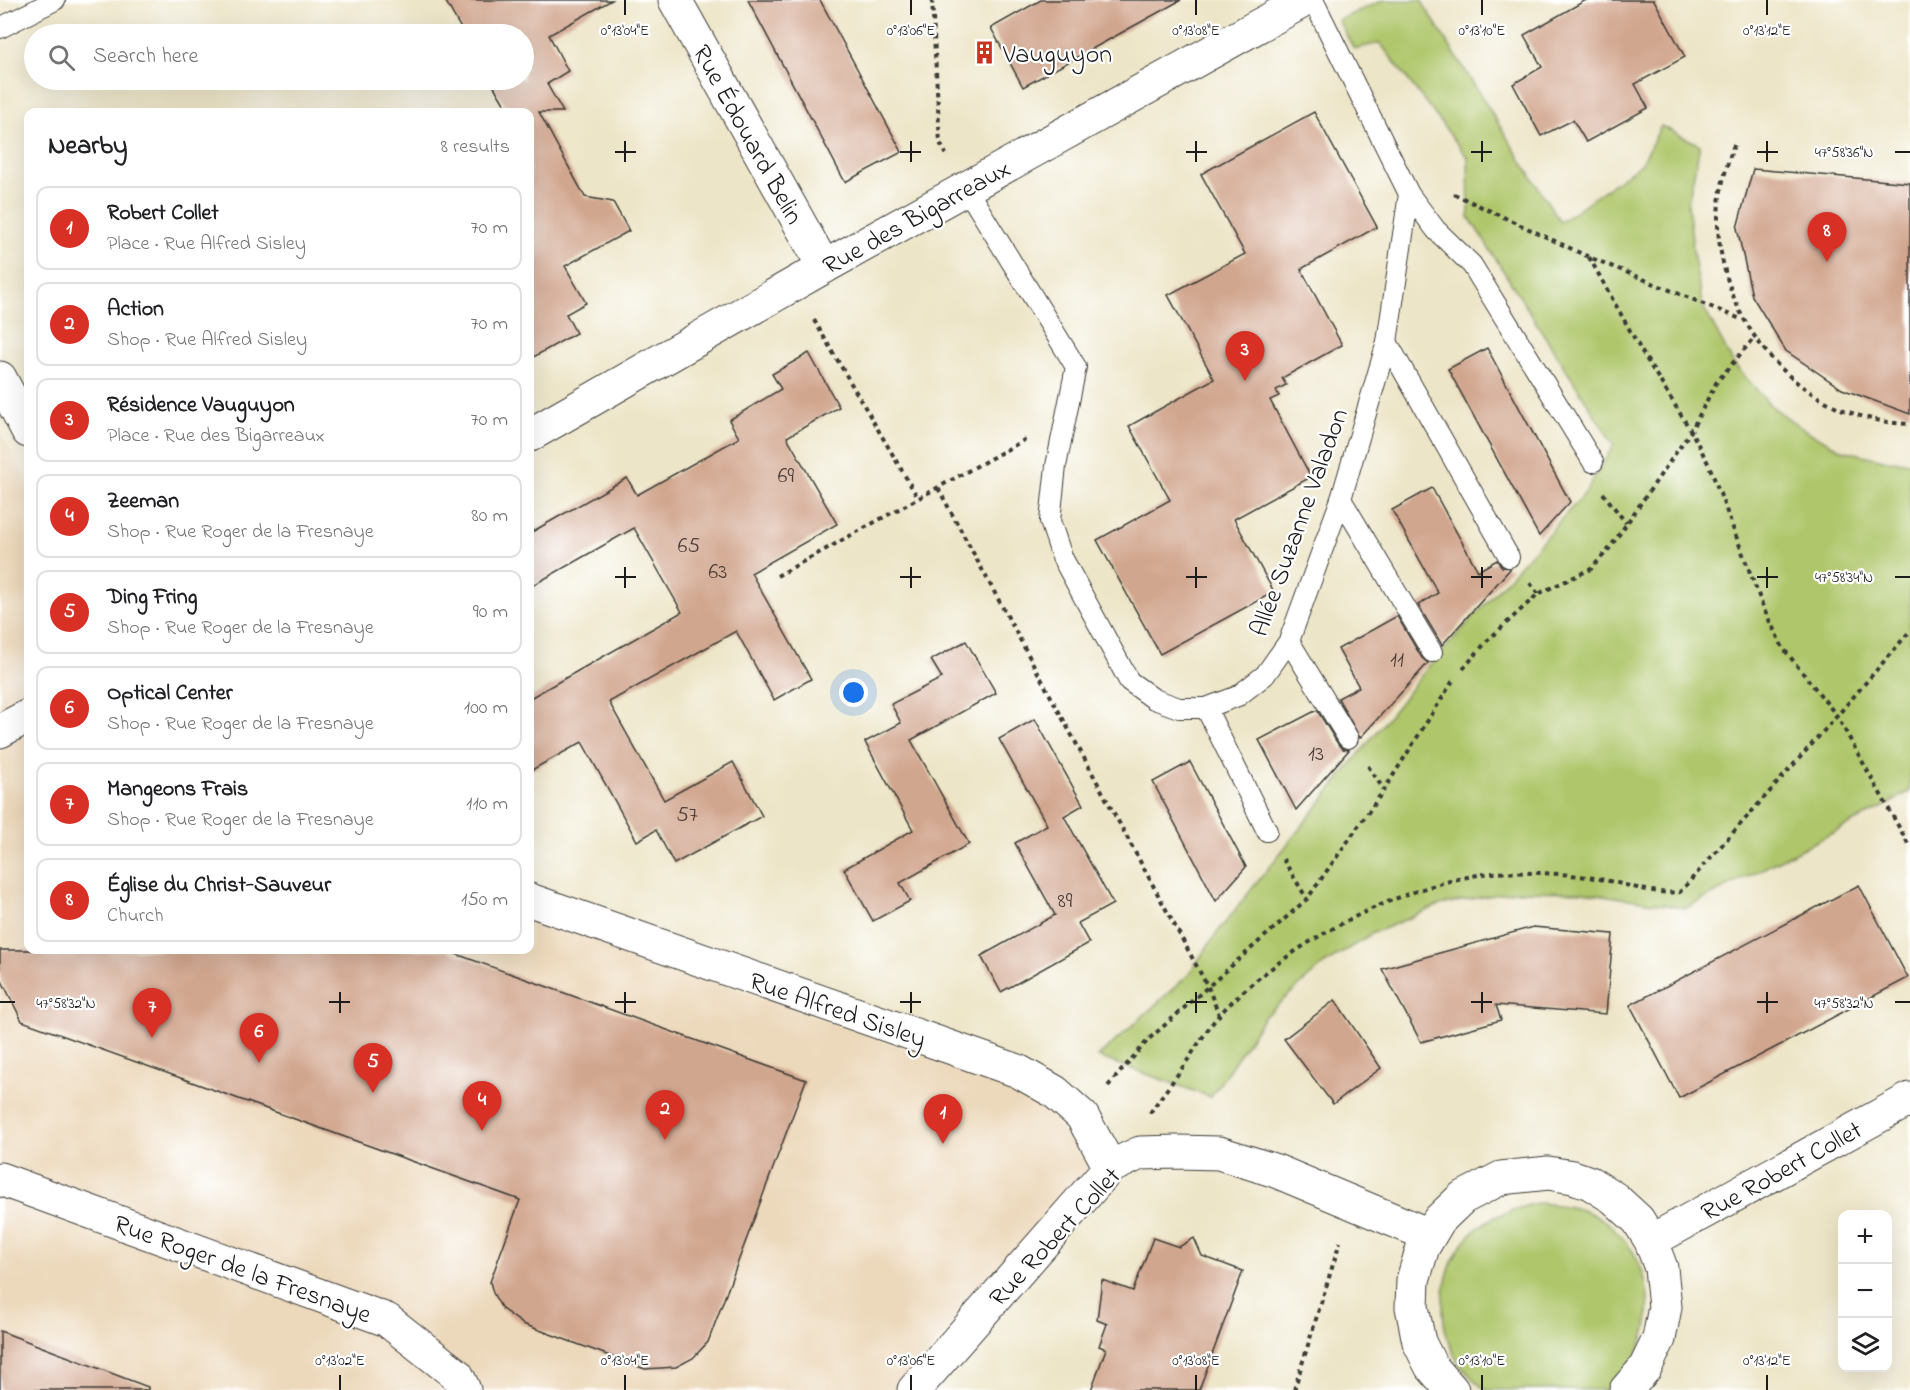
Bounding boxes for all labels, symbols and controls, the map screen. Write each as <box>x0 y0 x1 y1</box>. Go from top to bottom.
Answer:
text: 0°13'04"E <box>601 20 649 42</box>
text: 0°13'06"E <box>887 20 935 42</box>
text: 0°13'08"E <box>1172 20 1220 42</box>
text: 0°13'10"E <box>1459 20 1505 42</box>
text: 0°13'12"E <box>1743 20 1791 42</box>
search box <box>24 24 534 90</box>
place label: Vauguyon <box>1002 37 1112 75</box>
street label: Rue Édouard Belin <box>681 39 812 232</box>
building icon: Vauguyon <box>972 40 998 66</box>
icon: search <box>45 41 78 74</box>
text: Search here <box>93 41 198 73</box>
text: Nearby <box>48 128 127 166</box>
text: 8 results <box>441 133 510 162</box>
text: 47°58'36"N <box>1815 142 1873 164</box>
street label: Rue des Bigarreaux <box>817 151 1018 286</box>
text: Robert Collet <box>107 198 219 230</box>
pin: 8 <box>1808 212 1846 262</box>
text: 1 <box>66 214 73 243</box>
text: 70 m <box>471 214 508 243</box>
text: Place · Rue Alfred Sisley <box>107 230 306 259</box>
text: Action <box>107 294 164 326</box>
text: 2 <box>65 310 74 339</box>
text: 70 m <box>471 310 508 339</box>
text: Shop · Rue Alfred Sisley <box>107 326 307 355</box>
pin: 3 <box>1226 332 1264 381</box>
text: Résidence Vauguyon <box>107 390 295 422</box>
street label: Allée Suzanne Valadon <box>1242 404 1360 642</box>
text: 3 <box>65 406 74 435</box>
text: 70 m <box>471 406 508 435</box>
text: Place · Rue des Bigarreaux <box>107 422 325 451</box>
house number: 69 <box>778 461 795 493</box>
text: Zeeman <box>107 486 179 518</box>
text: 4 <box>65 502 74 531</box>
text: 80 m <box>471 502 508 531</box>
text: Shop · Rue Roger de la Fresnaye <box>107 518 374 547</box>
house number: 65 <box>678 531 700 563</box>
house number: 63 <box>709 557 727 589</box>
text: 47°58'34"N <box>1815 567 1873 589</box>
text: Ding Fring <box>107 582 197 614</box>
text: 5 <box>64 598 75 627</box>
text: 90 m <box>473 598 508 627</box>
text: Shop · Rue Roger de la Fresnaye <box>107 614 374 643</box>
house number: 11 <box>1390 645 1404 677</box>
text: Optical Center <box>107 678 232 710</box>
your location <box>839 678 868 707</box>
text: 6 <box>65 694 74 723</box>
text: 100 m <box>464 694 508 723</box>
text: Shop · Rue Roger de la Fresnaye <box>107 710 374 739</box>
house number: 13 <box>1308 739 1324 771</box>
text: Mangeons Frais <box>107 774 248 806</box>
text: 7 <box>65 790 74 819</box>
text: 110 m <box>466 790 508 819</box>
house number: 57 <box>676 800 698 832</box>
text: Shop · Rue Roger de la Fresnaye <box>107 806 374 835</box>
text: Église du Christ-Sauveur <box>107 870 331 902</box>
text: 8 <box>66 886 73 915</box>
text: 150 m <box>461 886 508 915</box>
house number: 89 <box>1058 886 1073 918</box>
text: Church <box>107 902 163 931</box>
street label: Rue Alfred Sisley <box>743 964 931 1060</box>
pin: 7 <box>132 988 172 1038</box>
text: 47°58'32"N <box>36 993 96 1015</box>
text: 47°58'32"N <box>1814 993 1874 1015</box>
pin: 6 <box>240 1014 278 1063</box>
pin: 5 <box>354 1044 392 1093</box>
pin: 4 <box>462 1082 502 1131</box>
pin: 2 <box>646 1090 684 1140</box>
pin: 1 <box>924 1094 962 1144</box>
street label: Rue Robert Collet <box>1695 1112 1870 1233</box>
street label: Rue Robert Collet <box>981 1159 1131 1317</box>
street label: Rue Roger de la Fresnaye <box>108 1207 376 1335</box>
map controls <box>1838 1210 1892 1372</box>
button: + <box>1838 1210 1892 1264</box>
button: − <box>1838 1264 1892 1318</box>
button: layers <box>1838 1318 1892 1372</box>
text: 0°13'02"E <box>315 1350 365 1372</box>
text: 0°13'04"E <box>601 1350 649 1372</box>
text: 0°13'06"E <box>887 1350 935 1372</box>
text: 0°13'08"E <box>1172 1350 1220 1372</box>
text: 0°13'10"E <box>1459 1350 1505 1372</box>
text: 0°13'12"E <box>1743 1350 1791 1372</box>

